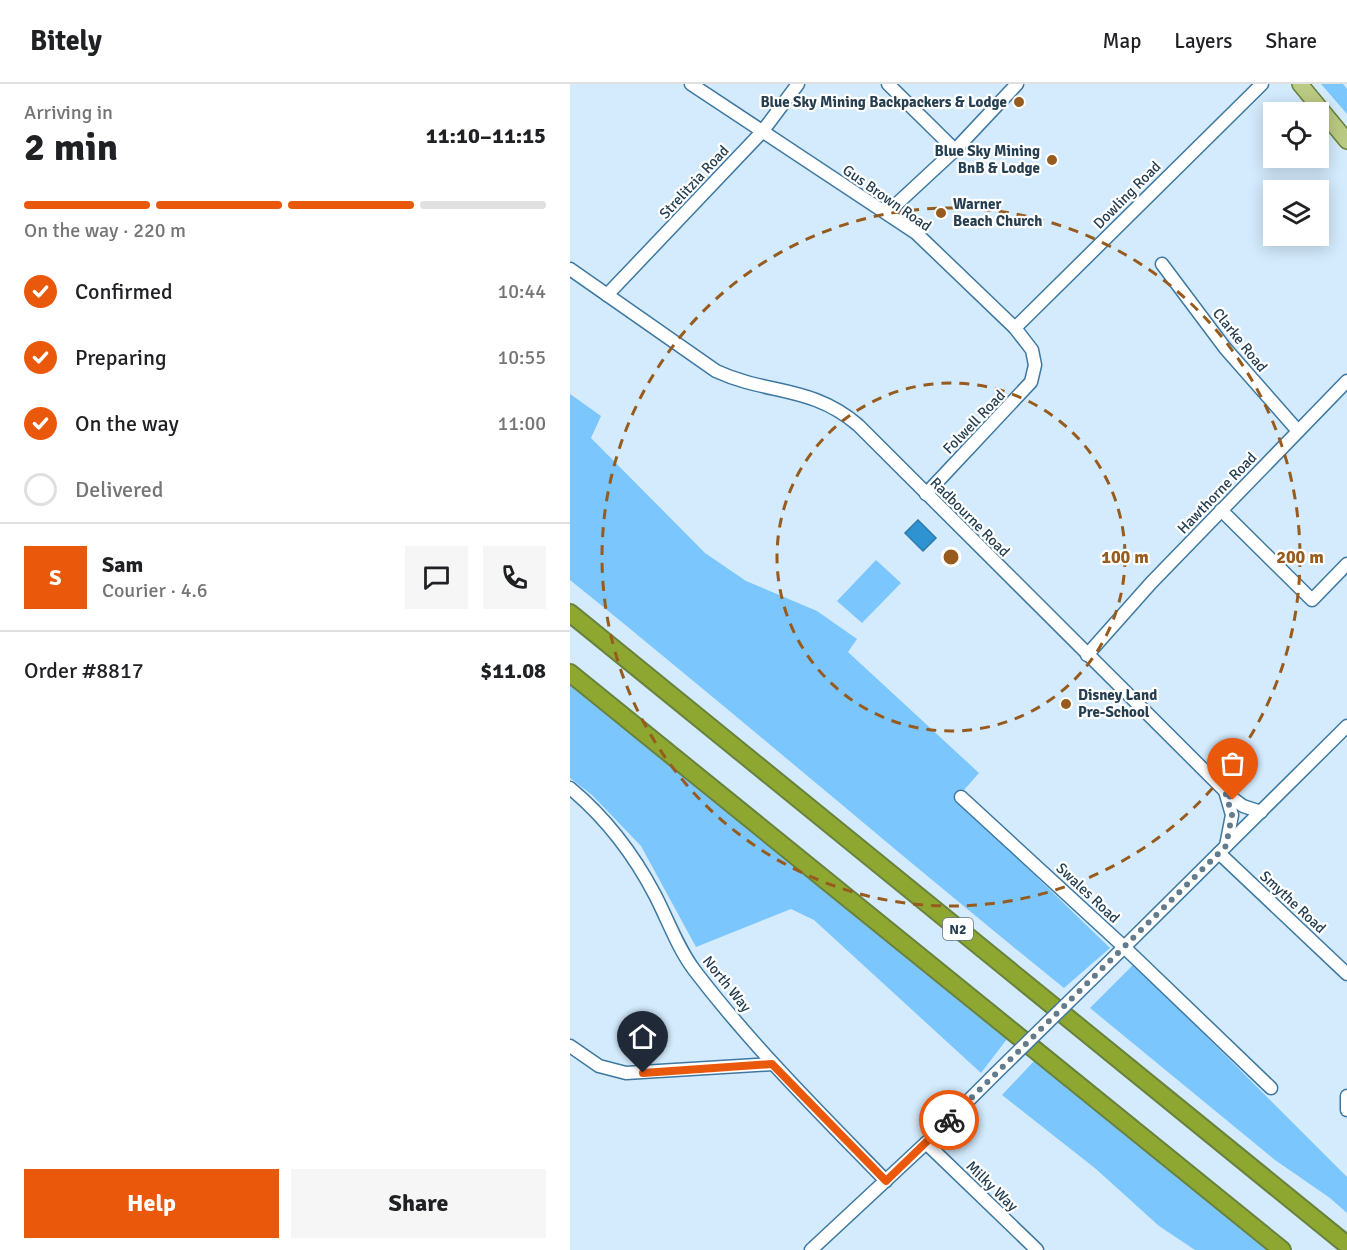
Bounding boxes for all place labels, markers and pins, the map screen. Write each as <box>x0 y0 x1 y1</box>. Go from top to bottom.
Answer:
place label: Blue Sky Mining Backpackers & Lodge <box>760 93 1007 111</box>
marker: Blue Sky Mining Backpackers & Lodge <box>1012 95 1026 109</box>
place label: Blue Sky Mining BnB & Lodge <box>934 142 1040 177</box>
marker: Blue Sky Mining BnB & Lodge <box>1045 153 1059 167</box>
place label: Warner Beach Church <box>953 195 1042 230</box>
marker: Warner Beach Church <box>934 206 948 220</box>
centre of rings <box>941 547 961 567</box>
place label: Disney Land Pre-School <box>1078 686 1157 721</box>
marker: Disney Land Pre-School <box>1059 697 1073 711</box>
pin <box>1207 738 1258 800</box>
pin <box>617 1011 668 1073</box>

